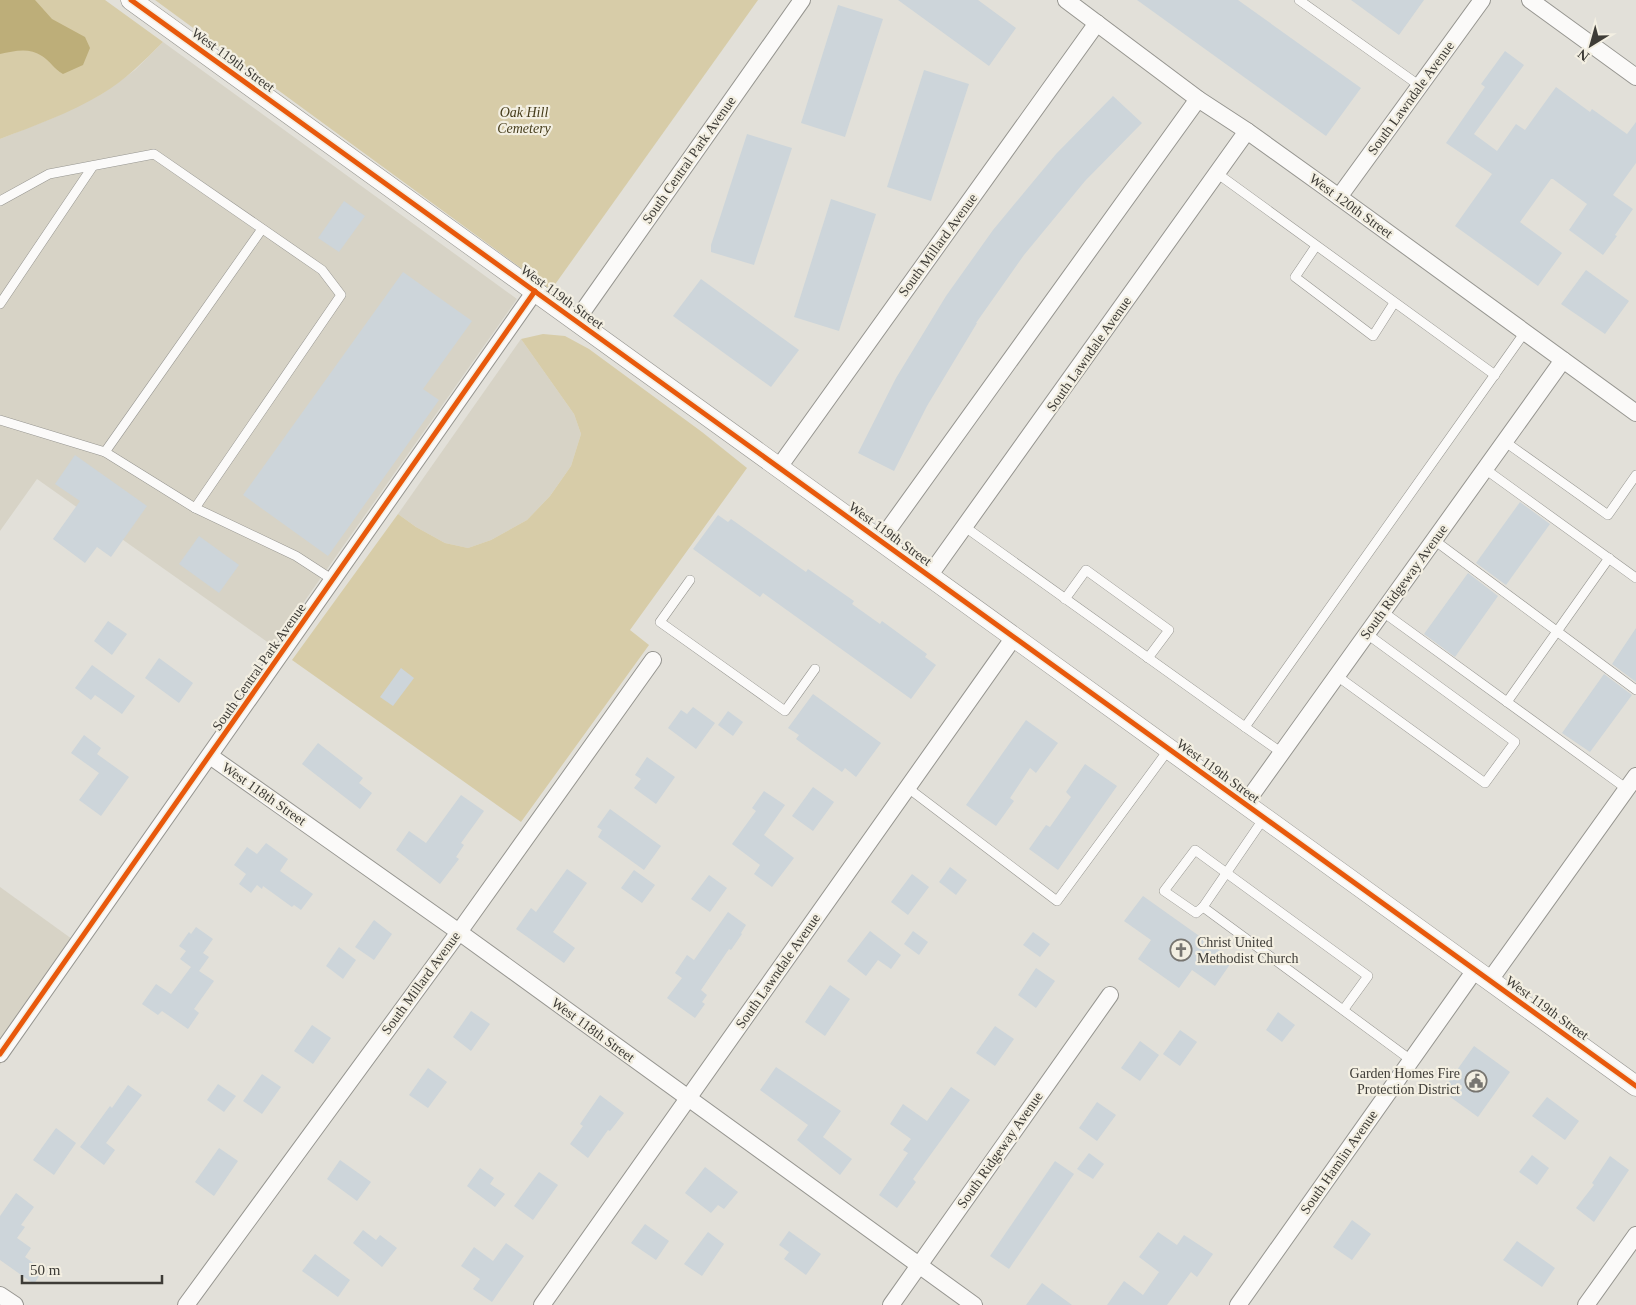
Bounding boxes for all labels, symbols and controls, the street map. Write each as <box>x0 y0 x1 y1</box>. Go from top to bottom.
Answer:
north arrow <box>1566 20 1616 70</box>
street label: West 119th Street <box>189 25 277 95</box>
street label: South Lawndale Avenue <box>1365 38 1457 158</box>
text: N <box>1575 46 1592 64</box>
street label: South Central Park Avenue <box>639 94 739 226</box>
park label: Oak Hill Cemetery <box>497 105 552 136</box>
street label: West 120th Street <box>1306 171 1396 241</box>
street label: South Millard Avenue <box>896 191 980 299</box>
street label: West 119th Street <box>518 262 606 332</box>
street label: South Lawndale Avenue <box>1044 294 1134 414</box>
street label: West 119th Street <box>846 499 934 569</box>
street label: South Ridgeway Avenue <box>1357 522 1451 642</box>
street label: South Central Park Avenue <box>209 601 309 733</box>
street label: West 119th Street <box>1174 736 1262 806</box>
street label: West 118th Street <box>219 760 309 829</box>
street label: South Lawndale Avenue <box>733 911 823 1031</box>
street label: South Millard Avenue <box>379 929 463 1037</box>
place label: Christ United Methodist Church <box>1197 935 1299 966</box>
church icon: Christ United Methodist Church <box>1169 938 1193 962</box>
street label: West 119th Street <box>1503 973 1591 1043</box>
street label: West 118th Street <box>549 995 637 1065</box>
place label: Garden Homes Fire Protection District <box>1350 1066 1460 1097</box>
public building icon: Garden Homes Fire Protection District <box>1464 1069 1488 1093</box>
street label: South Ridgeway Avenue <box>954 1089 1046 1211</box>
street label: South Hamlin Avenue <box>1297 1107 1381 1217</box>
scale bar <box>22 1252 162 1284</box>
text: 50 m <box>30 1262 61 1278</box>

